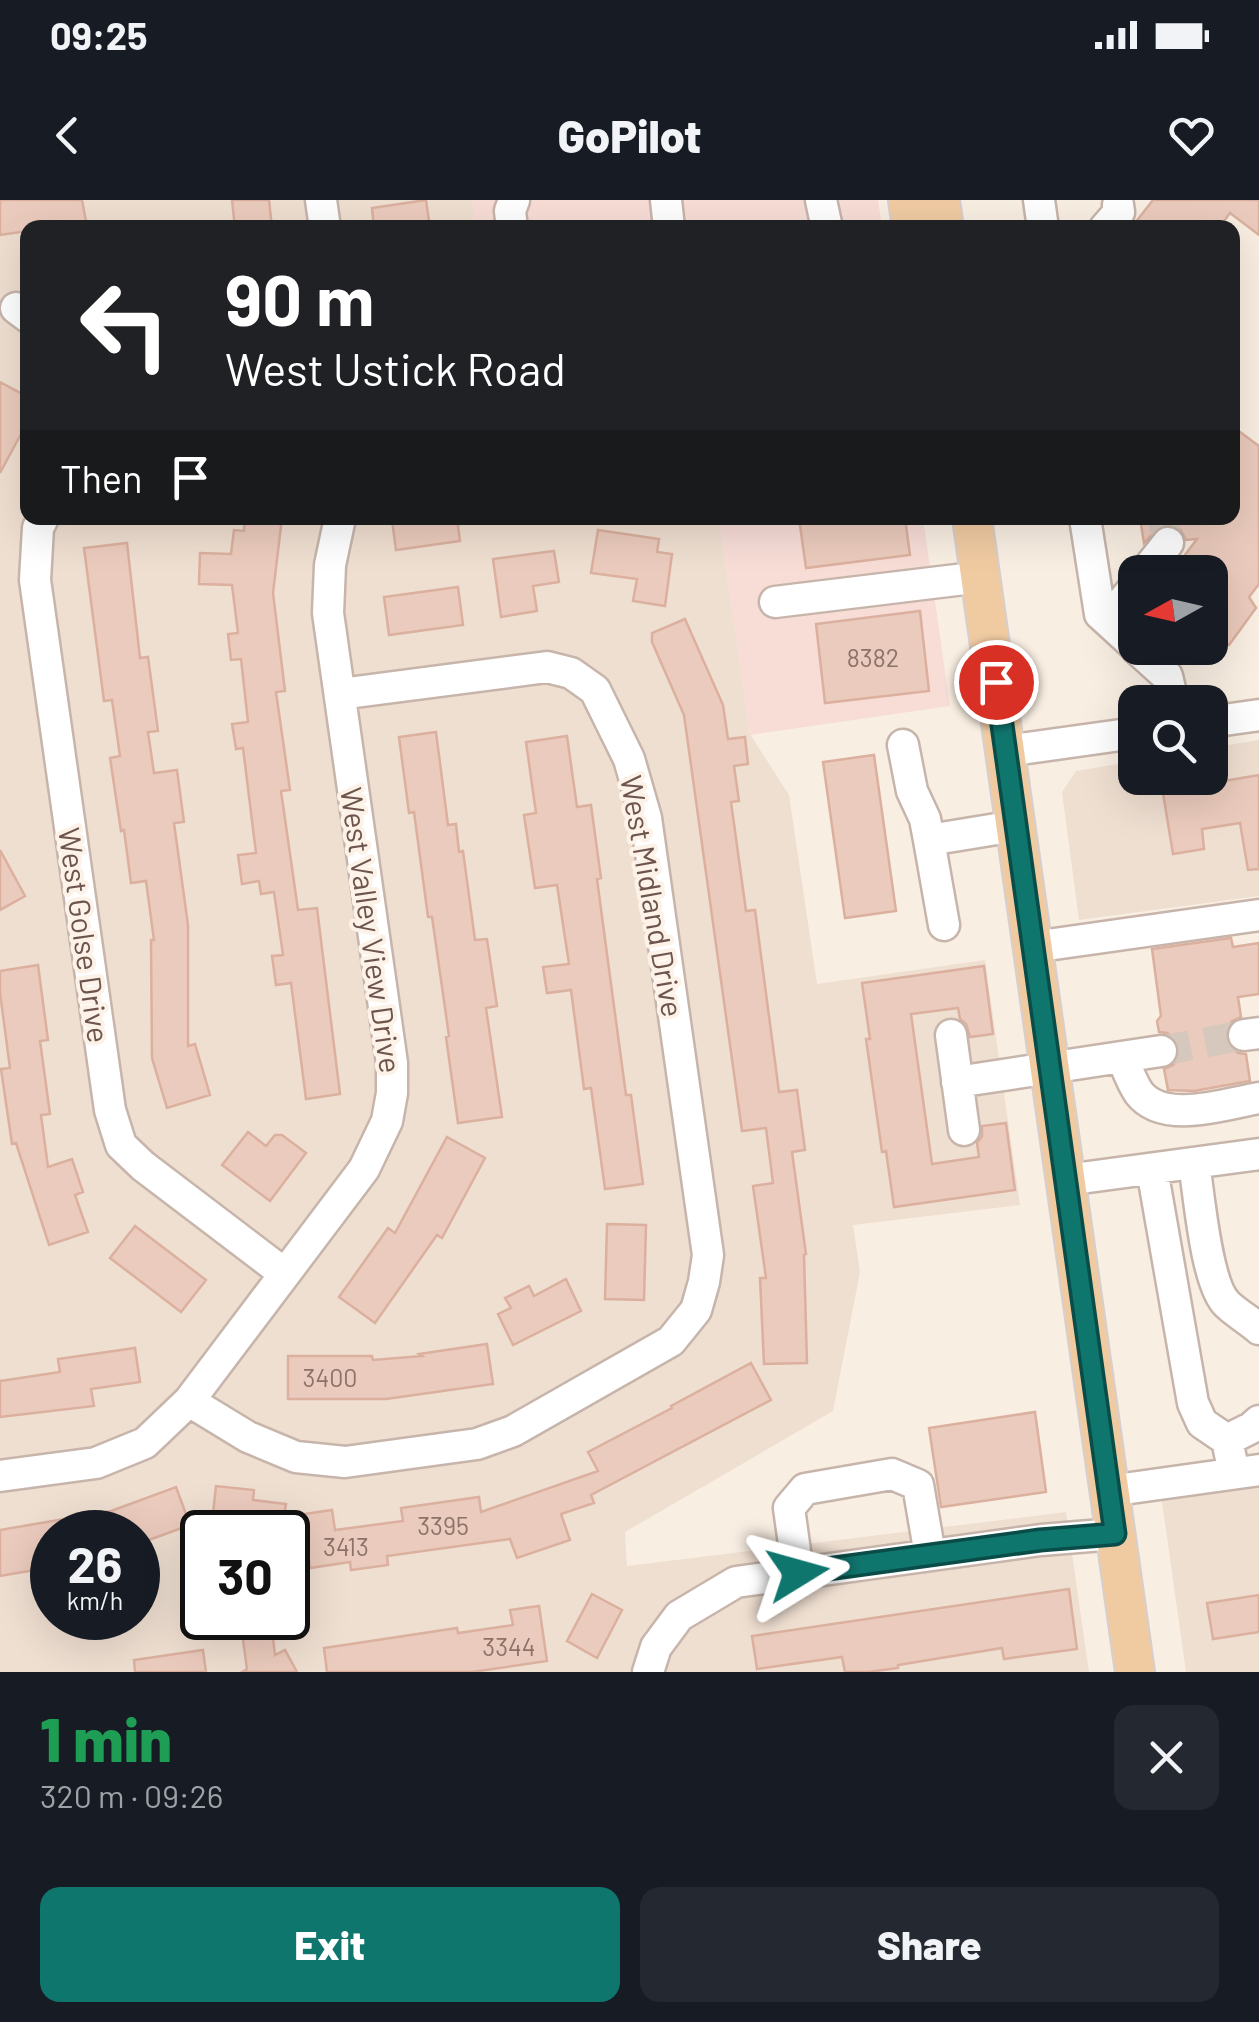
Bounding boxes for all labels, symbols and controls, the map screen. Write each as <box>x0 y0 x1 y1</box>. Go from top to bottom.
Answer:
text: 09:25 <box>50 12 147 58</box>
icon: back <box>40 108 95 163</box>
text: GoPilot <box>558 108 701 162</box>
icon: heart <box>1164 108 1219 163</box>
text: 90 m <box>225 256 375 340</box>
icon: left <box>60 260 190 390</box>
text: West Ustick Road <box>225 341 566 395</box>
icon: arrive <box>163 450 218 505</box>
text: Then <box>60 455 143 501</box>
north arrow <box>1118 555 1228 665</box>
map controls <box>1118 555 1228 795</box>
pin <box>954 640 1039 725</box>
house number: 8382 <box>847 642 899 672</box>
icon: arrive <box>969 655 1024 710</box>
button: search <box>1118 685 1228 795</box>
street label: West Midland Drive <box>614 772 692 1020</box>
street label: West Valley View Drive <box>334 785 410 1075</box>
street label: West Golse Drive <box>52 825 118 1045</box>
house number: 3400 <box>303 1362 357 1392</box>
speed limit sign: 30 <box>180 1510 310 1640</box>
house number: 3395 <box>417 1510 469 1540</box>
position arrow <box>746 1521 850 1625</box>
house number: 3413 <box>323 1531 369 1561</box>
text: 26 <box>68 1533 122 1593</box>
text: km/h <box>67 1585 123 1615</box>
house number: 3344 <box>482 1631 536 1661</box>
text: 1 min <box>40 1702 172 1774</box>
button: close <box>1114 1705 1219 1810</box>
text: 320 m · 09:26 <box>40 1776 223 1814</box>
button: Exit <box>40 1887 620 2002</box>
button: Share <box>640 1887 1219 2002</box>

